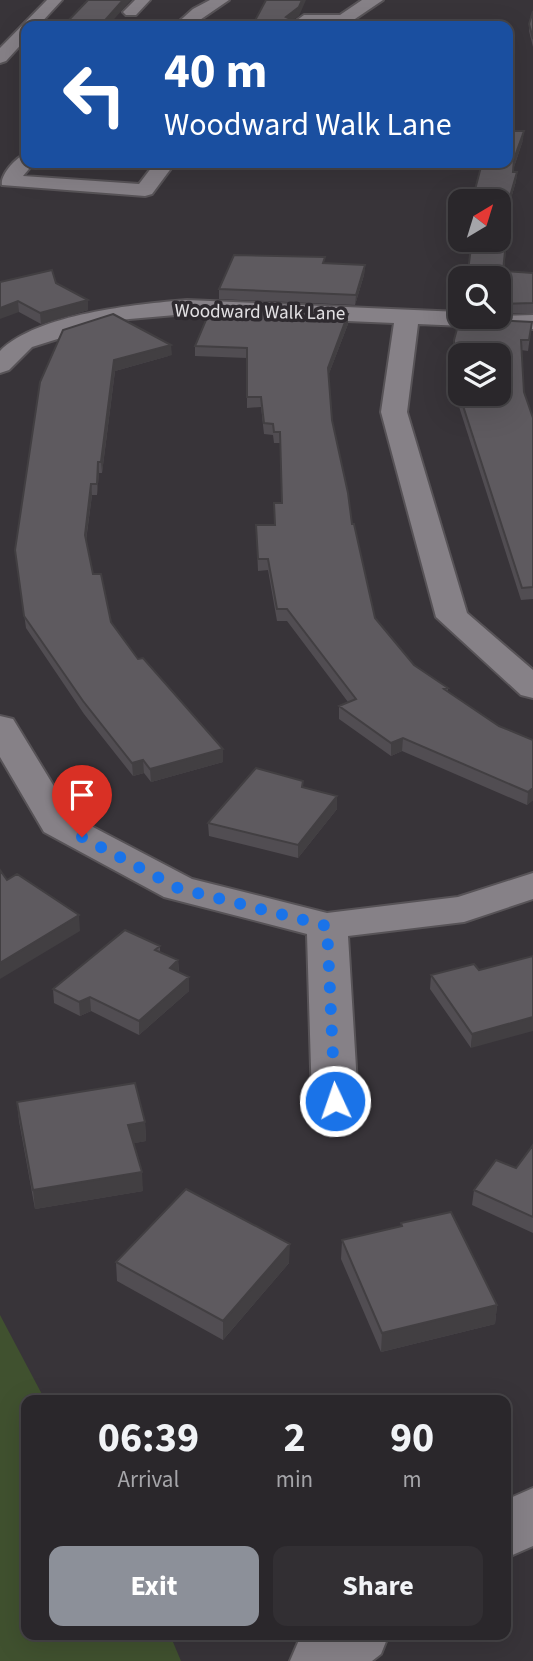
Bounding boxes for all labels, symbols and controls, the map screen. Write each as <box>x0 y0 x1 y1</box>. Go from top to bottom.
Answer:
text: 40 m <box>164 37 268 107</box>
icon: left <box>49 49 140 140</box>
text: Woodward Walk Lane <box>164 102 452 148</box>
north arrow <box>448 189 511 252</box>
map controls <box>448 189 511 406</box>
button: search <box>448 266 511 329</box>
street label: Woodward Walk Lane <box>174 298 346 327</box>
button: layers <box>448 343 511 406</box>
pin <box>52 765 112 837</box>
icon: arrive <box>63 776 101 814</box>
position arrow <box>298 1064 372 1138</box>
text: 06:39 <box>98 1408 199 1468</box>
text: 2 <box>283 1408 306 1468</box>
text: 90 <box>390 1408 434 1468</box>
text: Arrival <box>117 1463 179 1496</box>
text: min <box>276 1463 313 1496</box>
text: m <box>403 1463 422 1496</box>
button: Exit <box>49 1546 259 1626</box>
button: Share <box>273 1546 483 1626</box>

